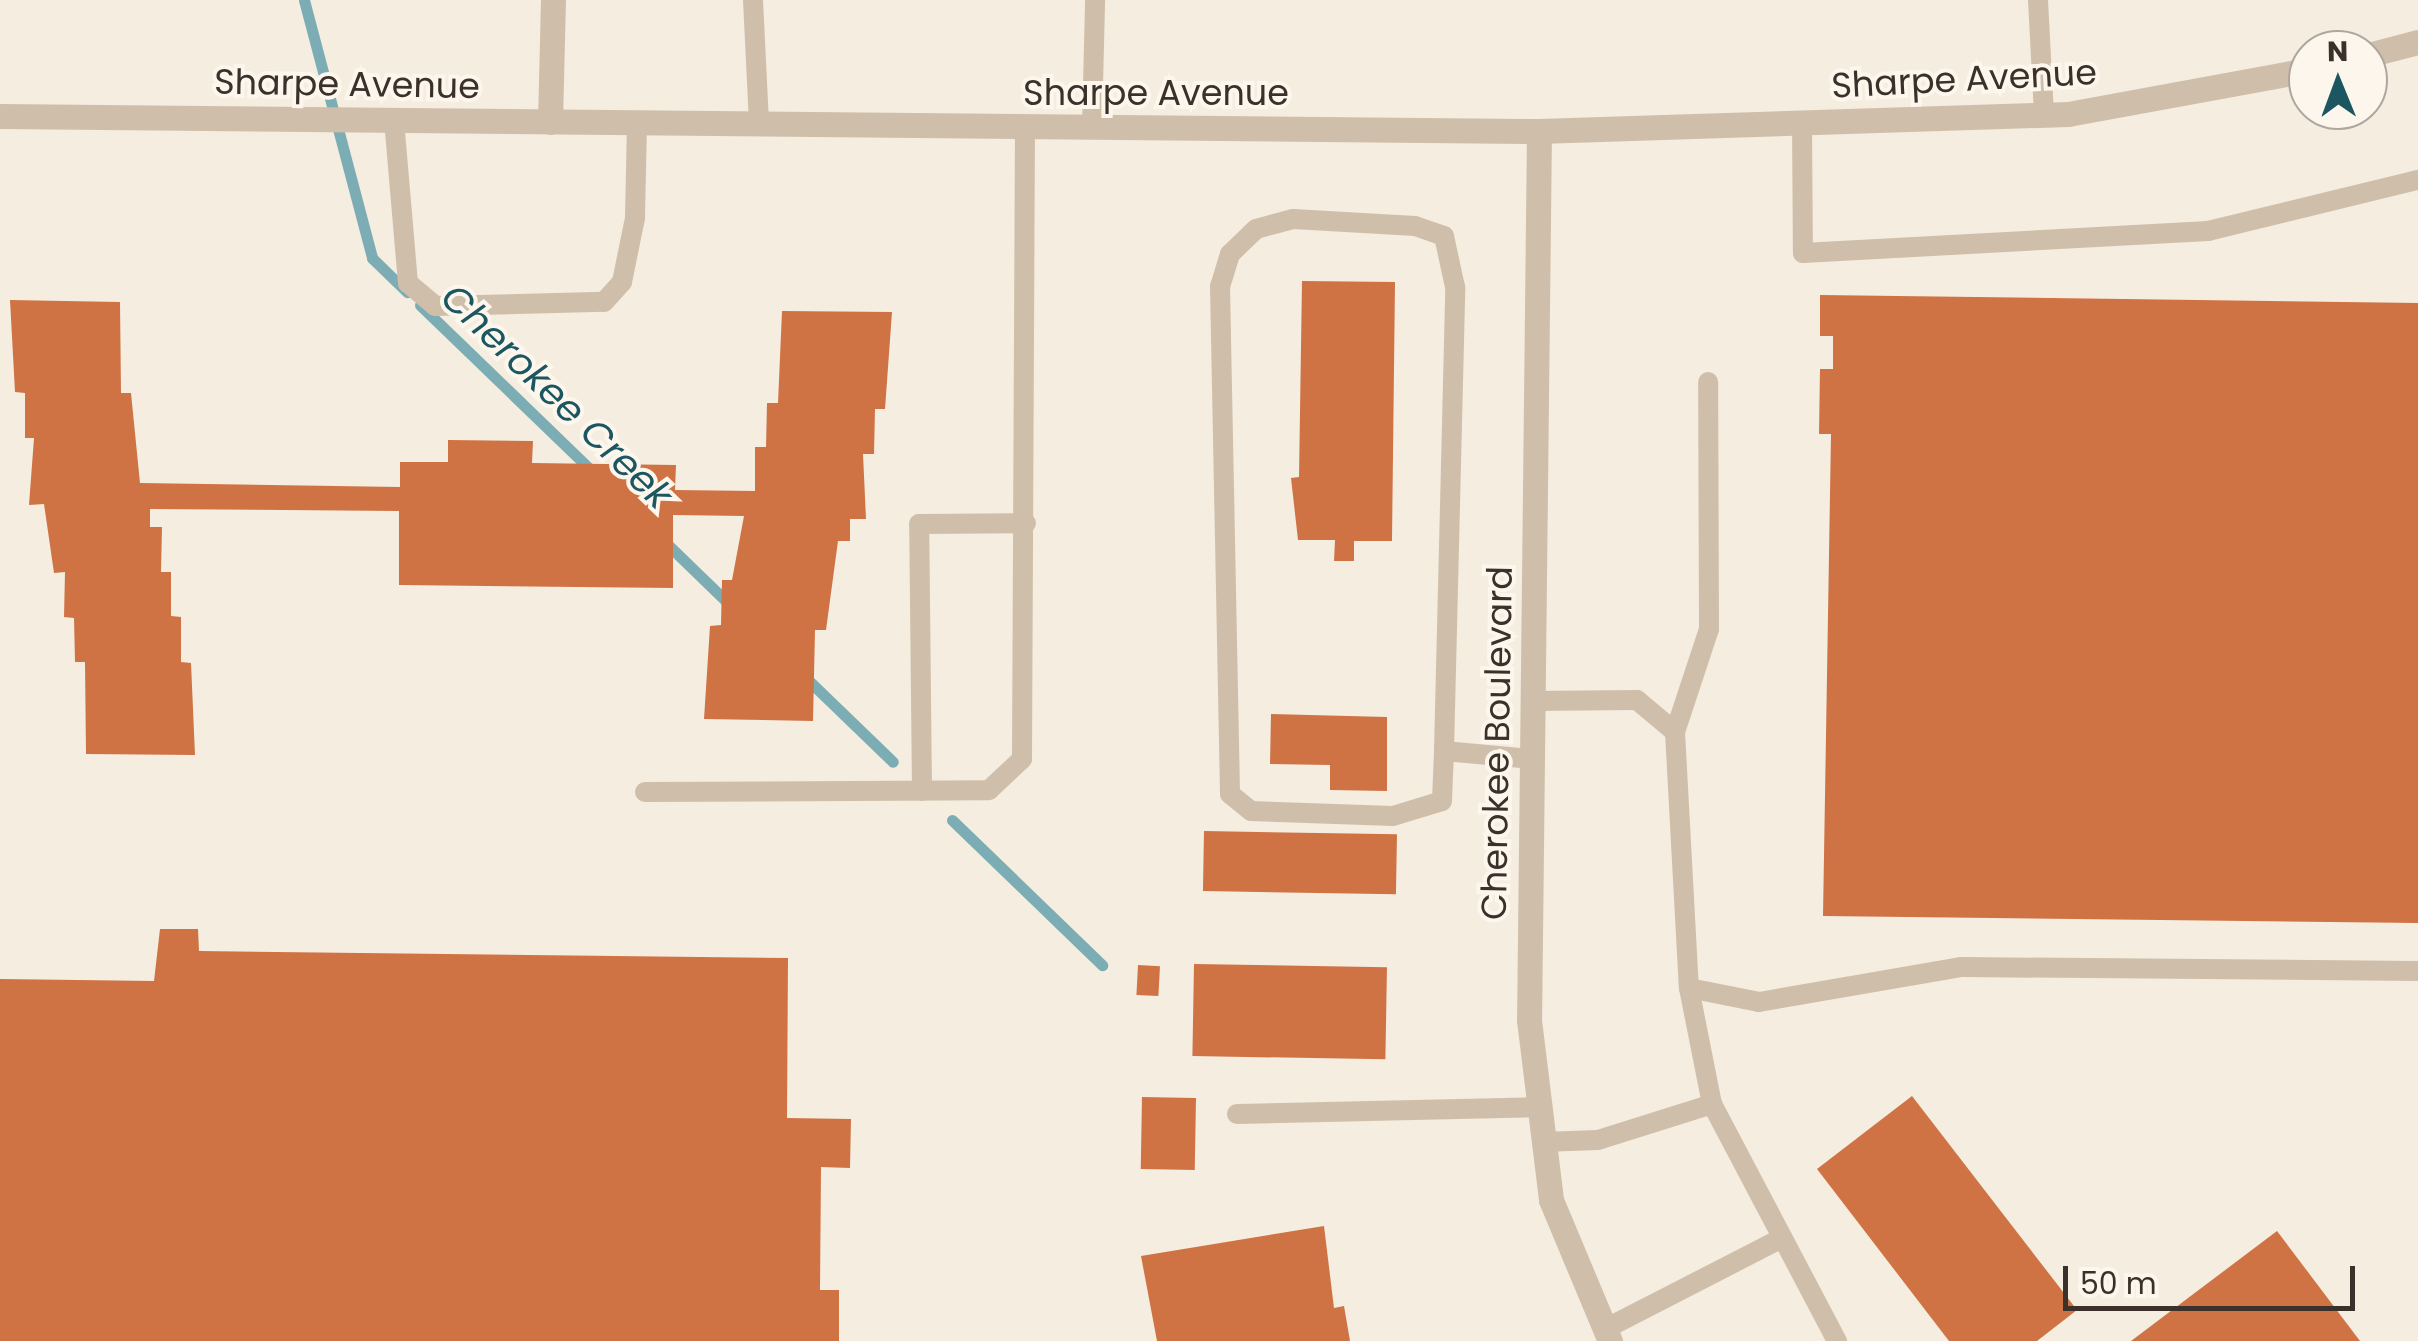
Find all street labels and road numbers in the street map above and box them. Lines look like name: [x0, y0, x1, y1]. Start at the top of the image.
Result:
street label: Sharpe Avenue: [1830, 51, 2098, 107]
street label: Sharpe Avenue: [214, 61, 480, 107]
street label: Sharpe Avenue: [1023, 72, 1289, 114]
street label: Cherokee Boulevard: [1473, 566, 1521, 920]

